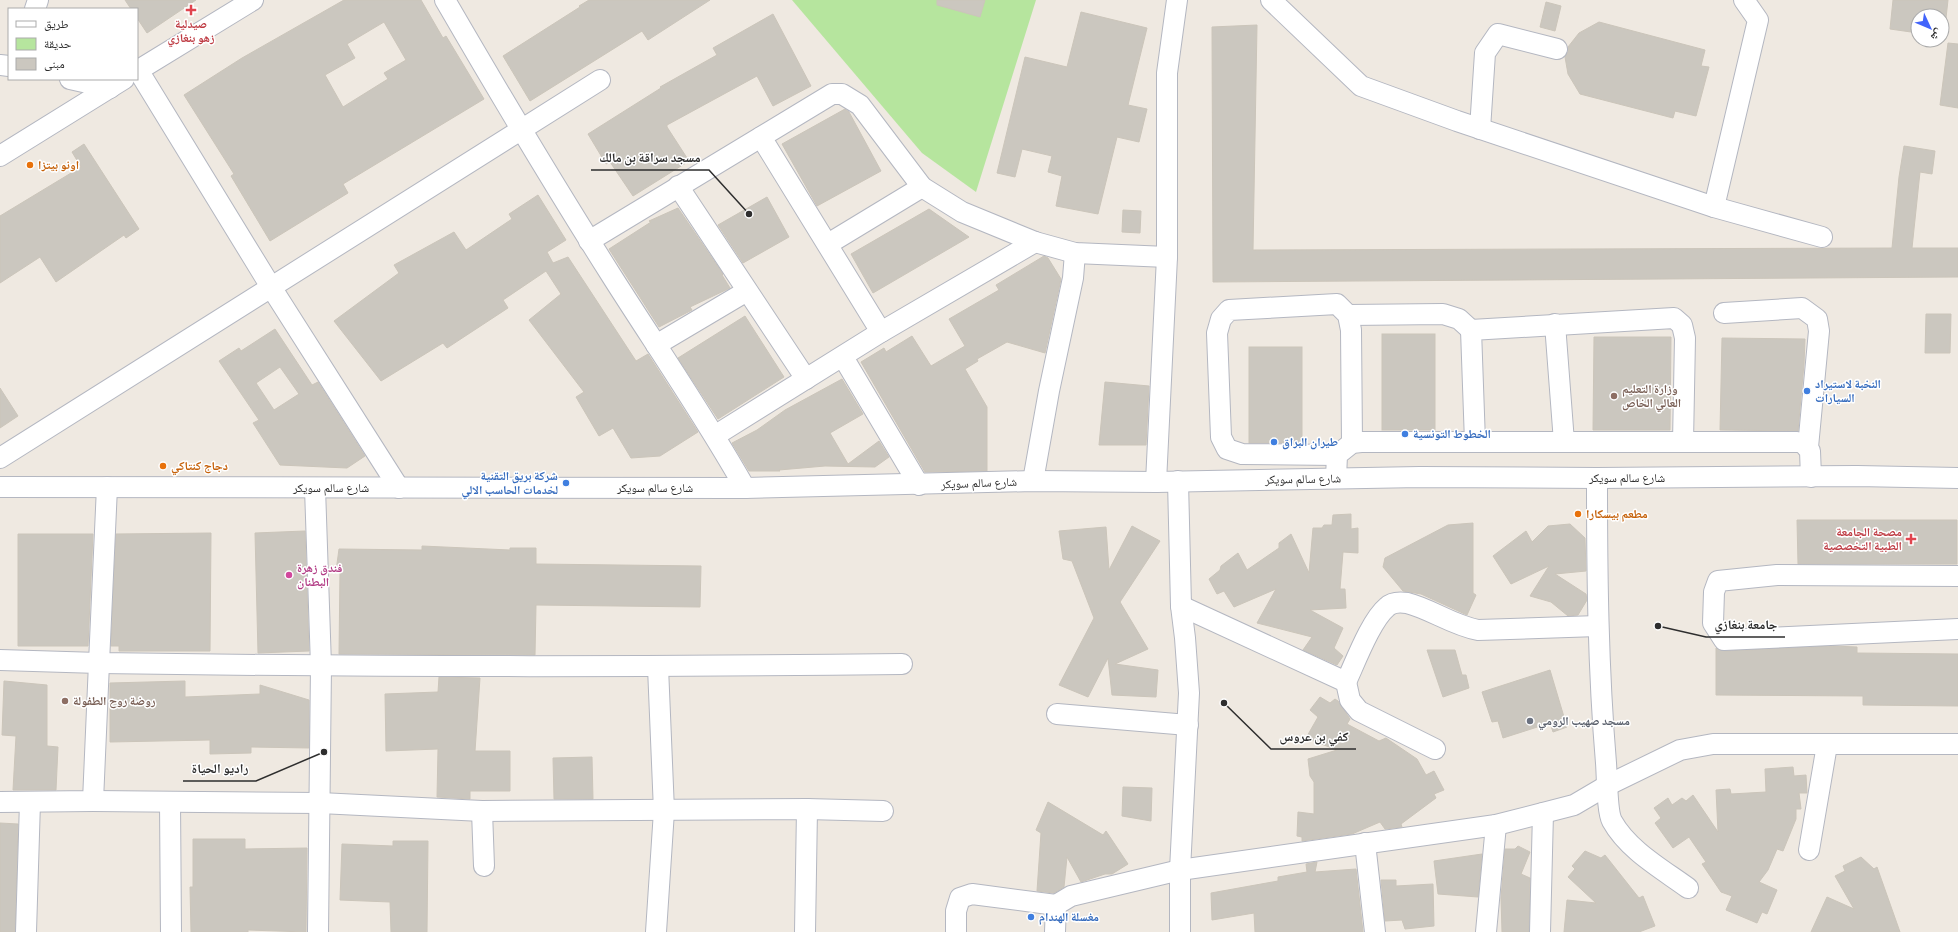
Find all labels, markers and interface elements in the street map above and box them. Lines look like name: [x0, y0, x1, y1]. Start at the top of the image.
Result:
marker: صيدلية زهو بنغازي: [186, 5, 196, 15]
legend: [8, 8, 138, 80]
north arrow: [1910, 8, 1950, 48]
text: طريق: [44, 17, 69, 31]
place label: صيدلية زهو بنغازي: [168, 17, 215, 48]
text: ش: [1927, 25, 1946, 44]
text: حديقة: [44, 37, 72, 51]
text: مبنى: [44, 57, 65, 71]
callout: مسجد سراقة بن مالك: [591, 145, 709, 170]
text: مسجد سراقة بن مالك: [599, 150, 701, 166]
place label: اونو بيتزا: [38, 158, 79, 172]
marker: اونو بيتزا: [25, 160, 35, 170]
place label: النخبة لاستيراد السيارات: [1815, 377, 1881, 405]
place label: وزارة التعليم العالي الخاص: [1622, 382, 1681, 413]
marker: النخبة لاستيراد السيارات: [1802, 386, 1812, 396]
marker: وزارة التعليم العالي الخاص: [1609, 391, 1619, 401]
place label: الخطوط التونسية: [1413, 427, 1491, 441]
marker: الخطوط التونسية: [1400, 429, 1410, 439]
place label: طيران البراق: [1282, 435, 1338, 450]
marker: طيران البراق: [1269, 437, 1279, 447]
place label: دجاج كنتاكي: [171, 459, 228, 476]
marker: دجاج كنتاكي: [158, 461, 168, 471]
place label: شركة بريق التقنية لخدمات الحاسب الالي: [461, 469, 558, 500]
street label: شارع سالم سويكر: [1264, 471, 1341, 488]
street label: شارع سالم سويكر: [1588, 471, 1665, 486]
street label: شارع سالم سويكر: [940, 475, 1017, 492]
marker: شركة بريق التقنية لخدمات الحاسب الالي: [561, 478, 571, 488]
street label: شارع سالم سويكر: [292, 481, 369, 496]
street label: شارع سالم سويكر: [616, 481, 693, 496]
place label: مطعم بيسكارا: [1586, 507, 1648, 522]
marker: مطعم بيسكارا: [1573, 509, 1583, 519]
place label: مصحة الجامعة الطبية التخصصية: [1823, 525, 1902, 553]
marker: مصحة الجامعة الطبية التخصصية: [1905, 533, 1917, 545]
place label: فندق زهرة البطنان: [297, 561, 342, 590]
marker: فندق زهرة البطنان: [284, 570, 294, 580]
callout: جامعة بنغازي: [1706, 612, 1785, 637]
text: جامعة بنغازي: [1714, 617, 1778, 635]
place label: روضة روح الطفولة: [73, 694, 156, 709]
marker: روضة روح الطفولة: [60, 696, 70, 706]
place label: مسجد صهيب الرومي: [1538, 714, 1630, 731]
marker: مسجد صهيب الرومي: [1525, 716, 1535, 726]
callout: كفي بن عروس: [1271, 724, 1356, 749]
text: كفي بن عروس: [1280, 729, 1349, 747]
callout: راديو الحياة: [183, 756, 256, 781]
text: راديو الحياة: [192, 761, 248, 776]
place label: مغسلة الهندام: [1039, 910, 1099, 925]
marker: مغسلة الهندام: [1026, 912, 1036, 922]

